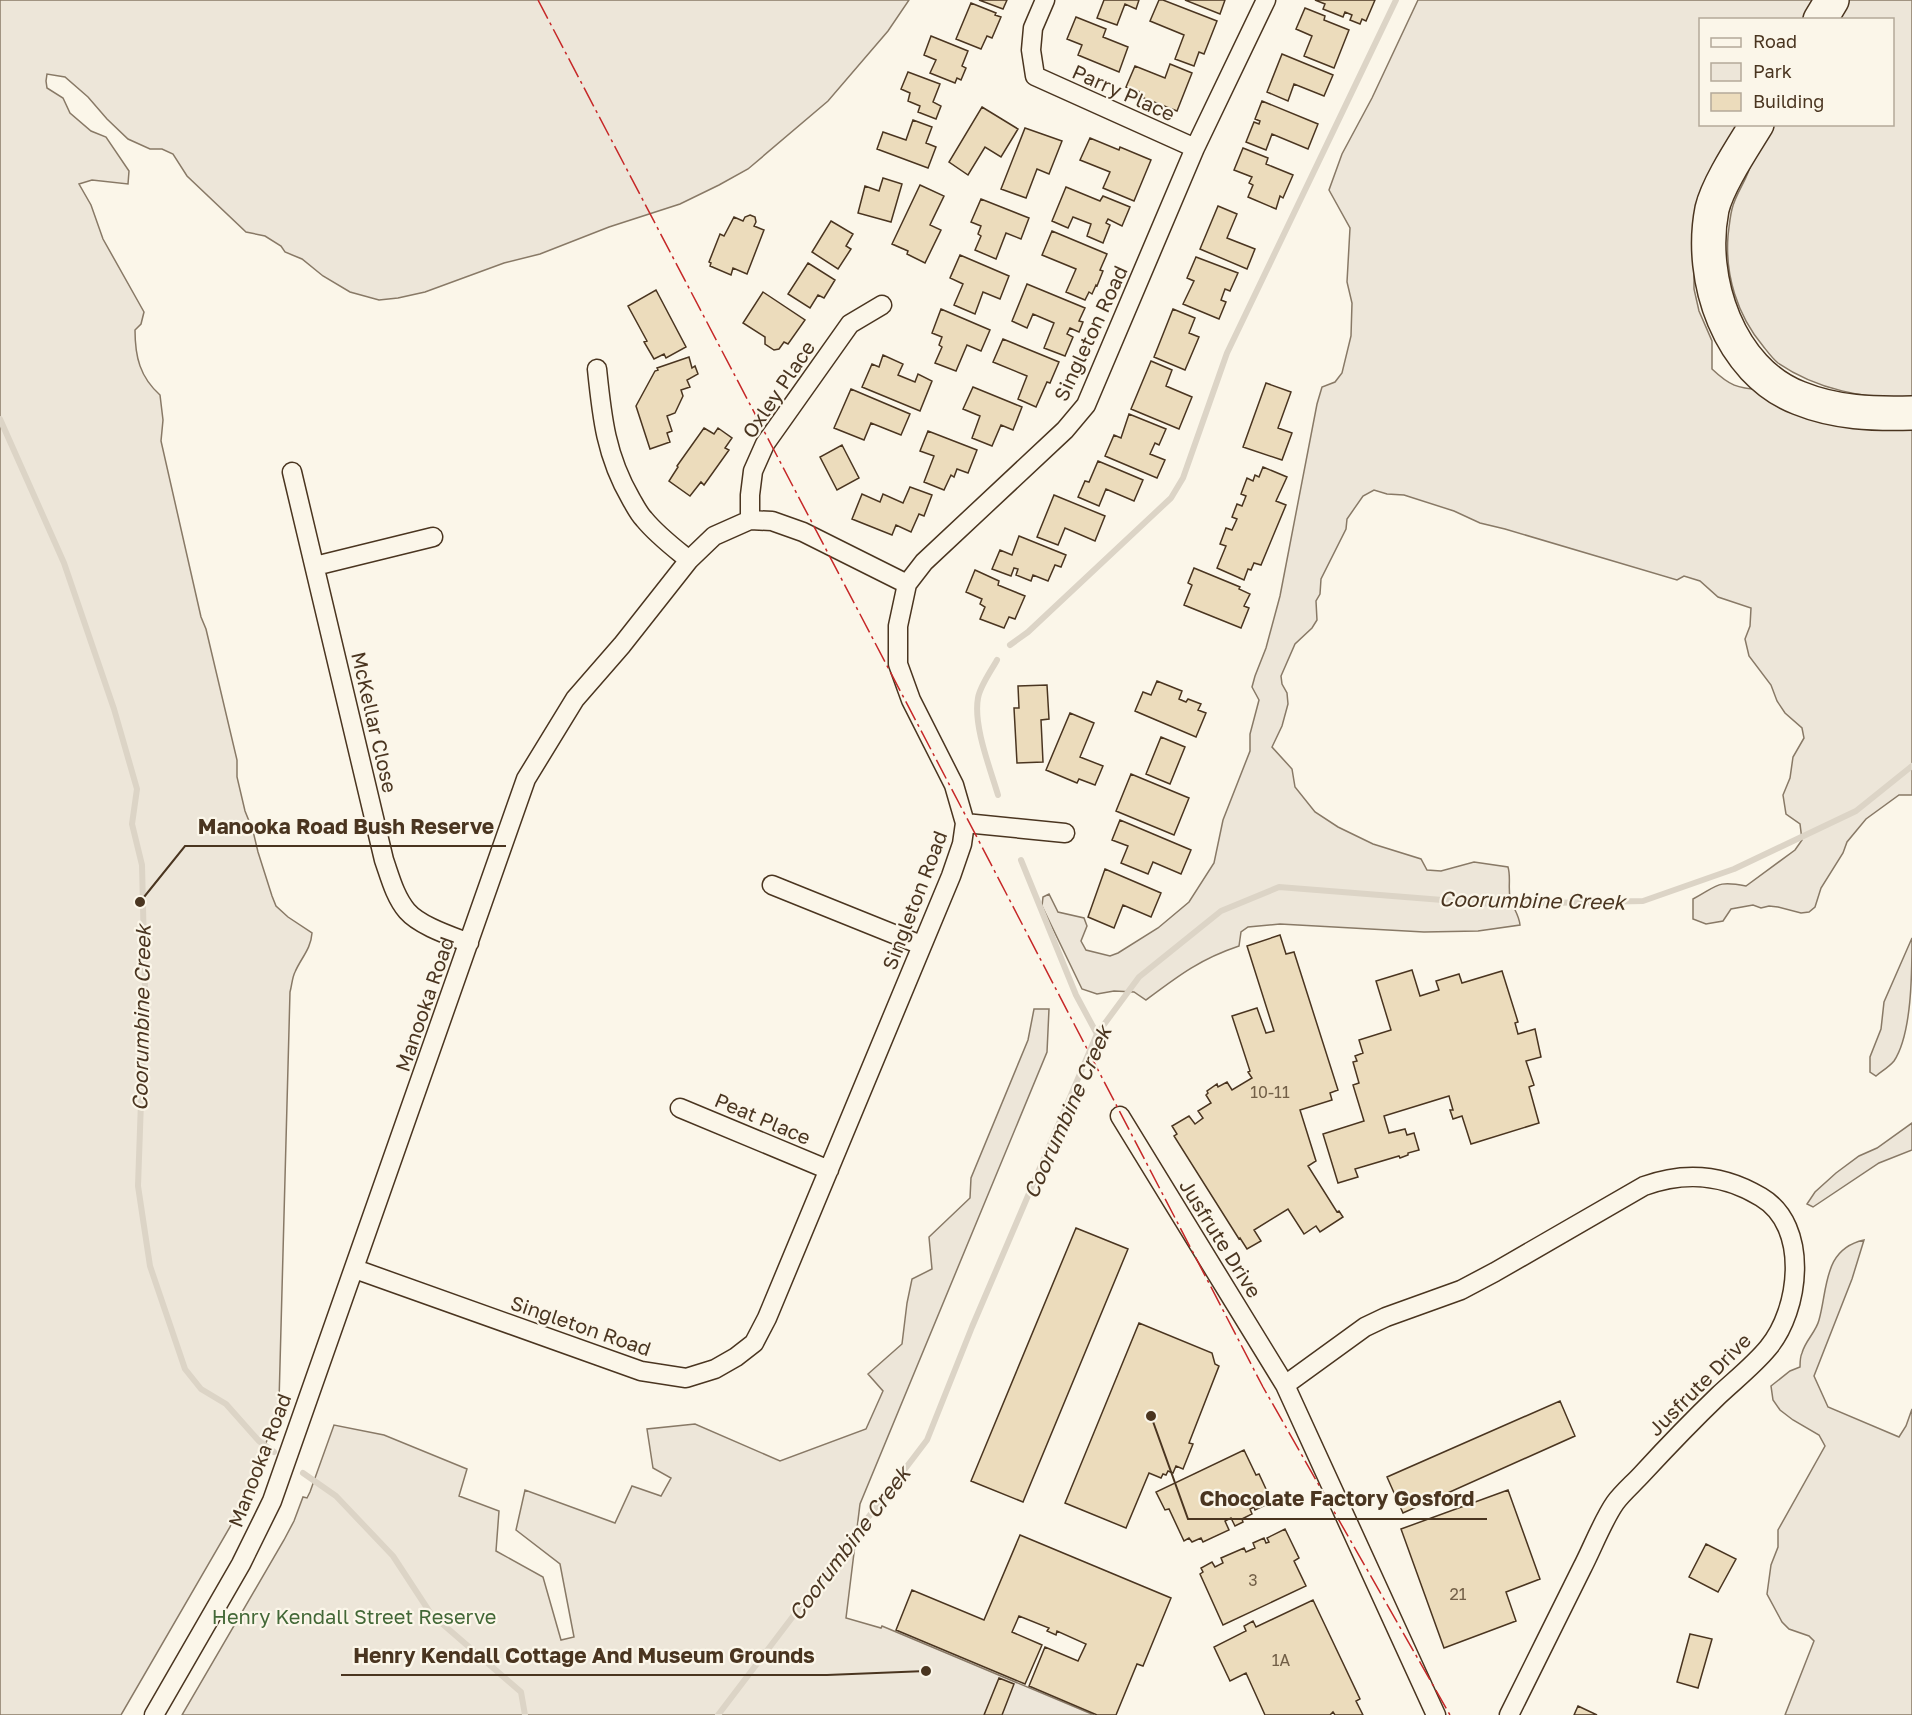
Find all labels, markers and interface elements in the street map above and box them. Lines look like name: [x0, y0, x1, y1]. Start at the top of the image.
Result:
legend: [1699, 18, 1894, 126]
text: Road: [1753, 30, 1797, 52]
street label: Parry Place: [1069, 59, 1179, 125]
text: Park: [1753, 60, 1792, 82]
text: Building: [1753, 90, 1824, 112]
street label: Singleton Road: [1048, 261, 1132, 405]
street label: Oxley Place: [737, 336, 819, 442]
street label: McKellar Close: [347, 649, 403, 795]
callout: Manooka Road Bush Reserve: [185, 807, 506, 846]
text: Manooka Road Bush Reserve: [198, 813, 494, 839]
street label: Singleton Road: [876, 827, 952, 973]
water label: Coorumbine Creek: [1439, 885, 1628, 915]
water label: Coorumbine Creek: [126, 922, 156, 1111]
street label: Manooka Road: [390, 933, 458, 1075]
water label: Coorumbine Creek: [1017, 1020, 1118, 1202]
house number: 10-11: [1250, 1082, 1290, 1102]
street label: Peat Place: [711, 1087, 815, 1149]
street label: Jusfrute Drive: [1175, 1174, 1267, 1302]
street label: Singleton Road: [508, 1290, 654, 1360]
street label: Jusfrute Drive: [1643, 1328, 1755, 1440]
street label: Manooka Road: [222, 1390, 296, 1530]
water label: Coorumbine Creek: [783, 1459, 917, 1625]
callout: Chocolate Factory Gosford: [1188, 1480, 1487, 1519]
text: Chocolate Factory Gosford: [1200, 1485, 1474, 1511]
house number: 3: [1248, 1570, 1258, 1590]
house number: 21: [1449, 1584, 1467, 1604]
park label: Henry Kendall Street Reserve: [212, 1604, 496, 1628]
callout: Henry Kendall Cottage And Museum Grounds: [341, 1636, 827, 1675]
text: Henry Kendall Cottage And Museum Grounds: [353, 1642, 815, 1668]
house number: 1A: [1272, 1650, 1291, 1670]

